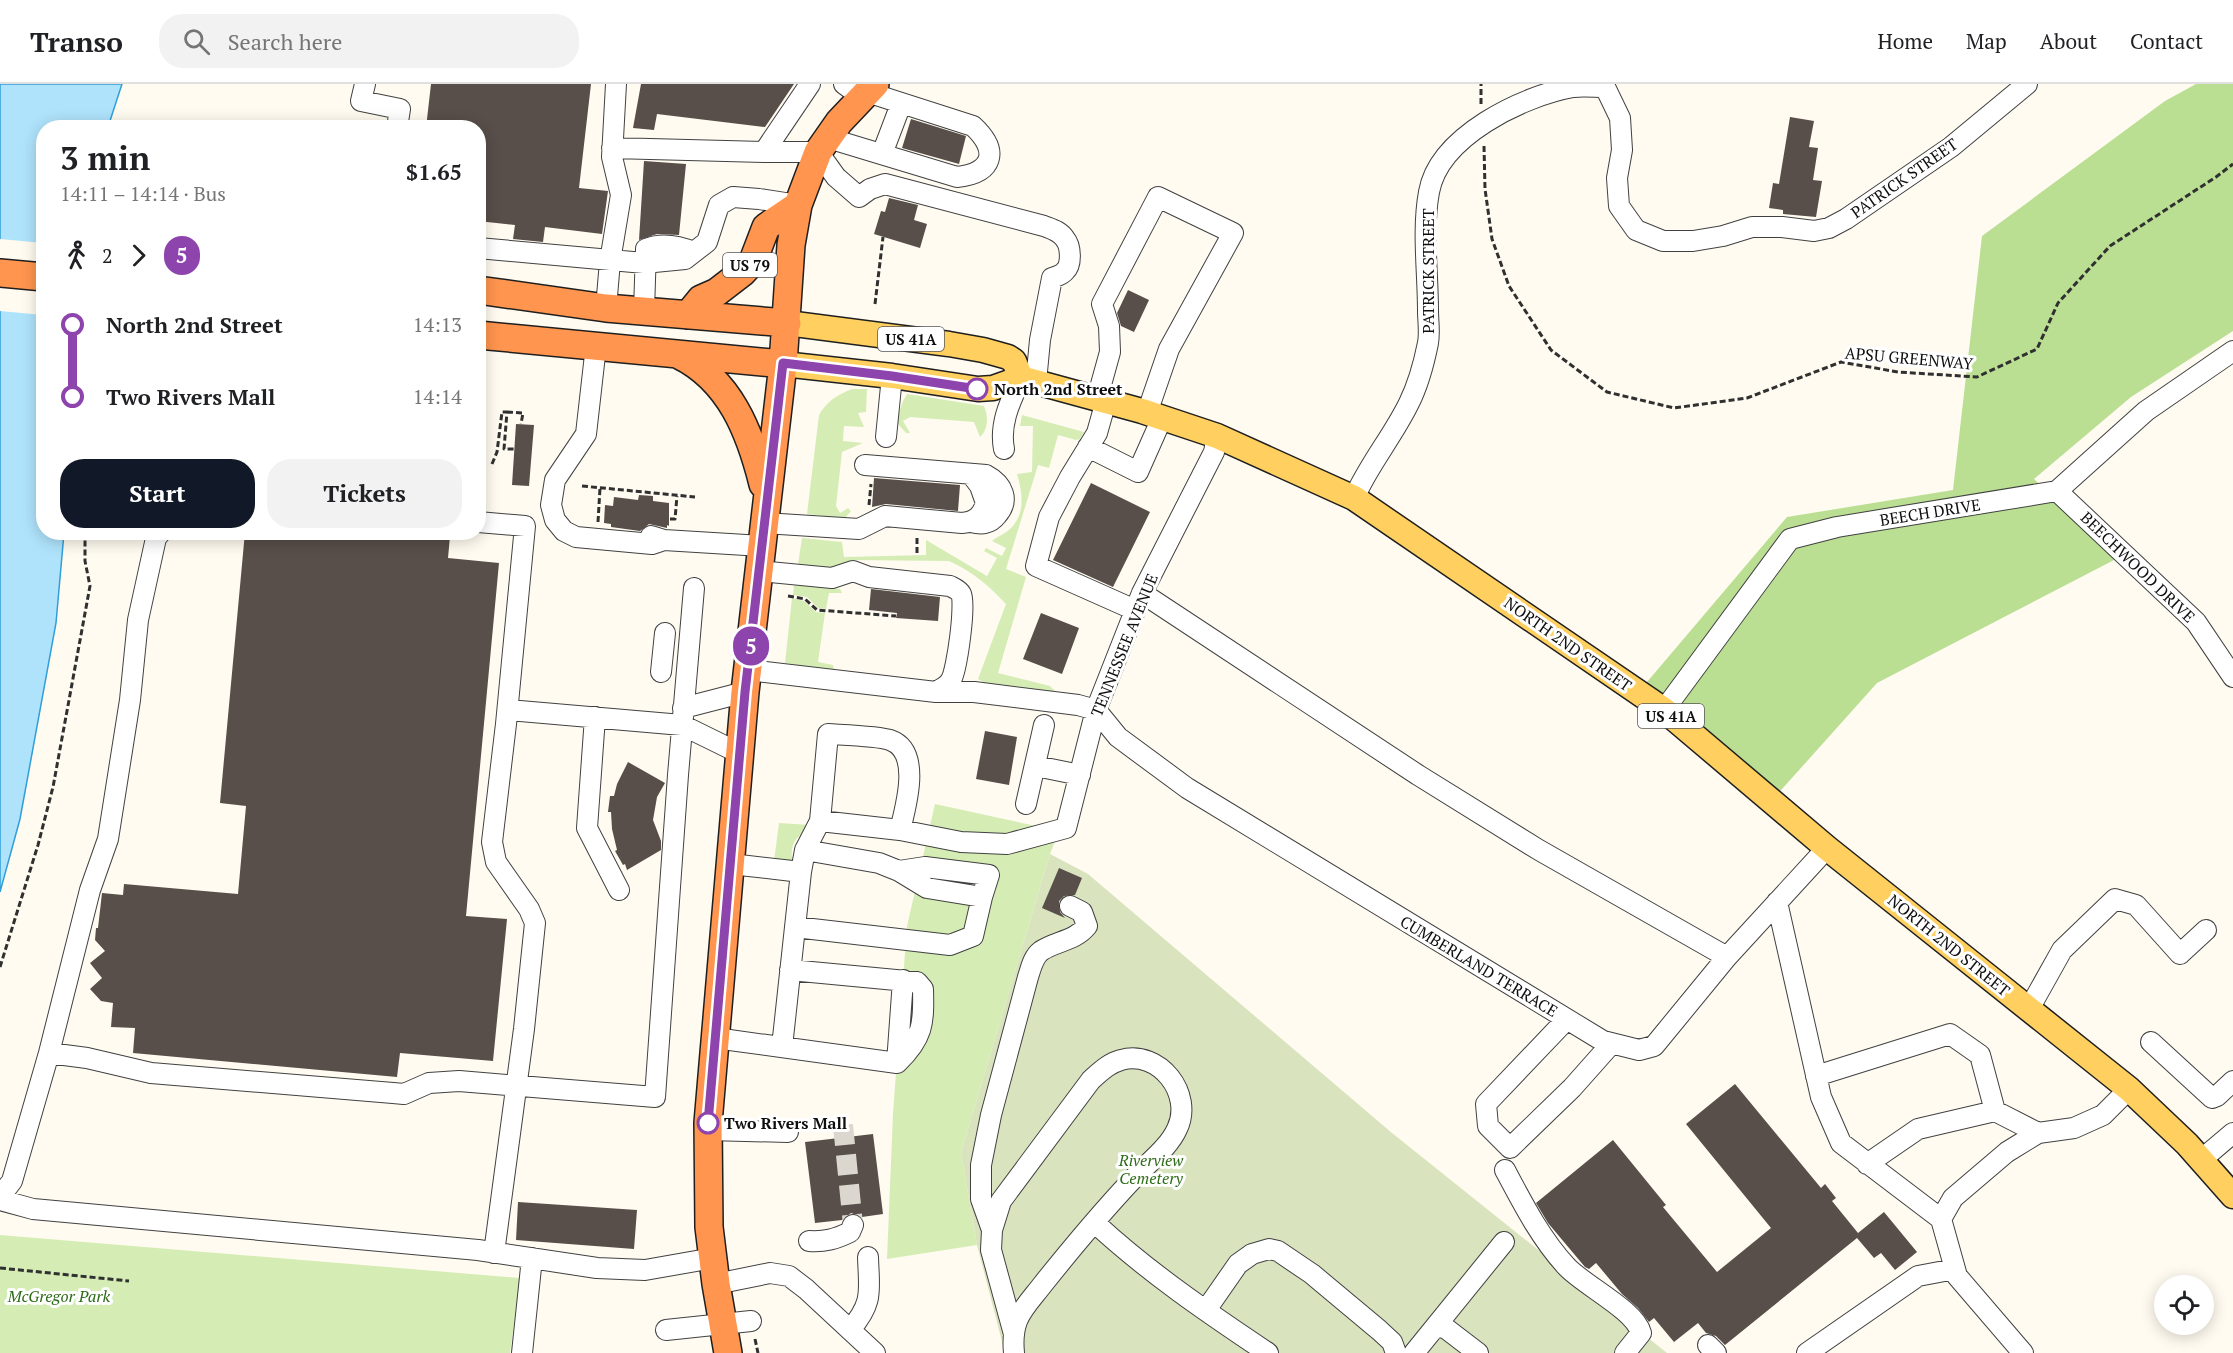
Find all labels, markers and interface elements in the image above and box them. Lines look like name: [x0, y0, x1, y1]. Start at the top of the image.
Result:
search box: [159, 14, 579, 68]
text: Transo: [30, 23, 123, 60]
icon: search: [180, 25, 213, 58]
text: Search here: [228, 27, 342, 56]
text: Home: [1877, 27, 1933, 55]
text: Map: [1966, 27, 2007, 55]
text: About: [2040, 27, 2097, 55]
text: Contact: [2130, 27, 2203, 55]
street label: PATRICK STREET: [1846, 133, 1962, 223]
text: 3 min: [60, 136, 150, 179]
text: $1.65: [406, 157, 462, 186]
text: 14:11 – 14:14 · Bus: [60, 180, 226, 207]
street label: PATRICK STREET: [1417, 208, 1439, 334]
icon: walk: [60, 239, 93, 272]
icon: forward: [122, 239, 155, 272]
text: 5: [176, 241, 188, 269]
text: 2: [102, 242, 113, 269]
road number: US 79: [723, 253, 777, 277]
text: North 2nd Street: [106, 310, 283, 339]
text: 14:13: [413, 311, 462, 338]
road number: US 41A: [878, 327, 944, 351]
street label: APSU GREENWAY: [1844, 341, 1975, 375]
marker: North 2nd Street: [966, 378, 988, 400]
place label: North 2nd Street: [994, 378, 1123, 400]
text: Two Rivers Mall: [106, 382, 275, 411]
text: 14:14: [413, 383, 462, 410]
button: Start: [60, 459, 255, 528]
button: Tickets: [267, 459, 462, 528]
street label: BEECH DRIVE: [1878, 493, 1982, 531]
street label: BEECHWOOD DRIVE: [2076, 507, 2200, 627]
street label: TENNESSEE AVENUE: [1085, 570, 1163, 720]
street label: NORTH 2ND STREET: [1500, 592, 1636, 696]
line badge: 5: [732, 626, 771, 666]
text: 5: [745, 632, 757, 660]
road number: US 41A: [1638, 704, 1704, 728]
street label: NORTH 2ND STREET: [1883, 889, 2015, 1001]
street label: CUMBERLAND TERRACE: [1396, 910, 1562, 1022]
marker: Two Rivers Mall: [697, 1112, 719, 1134]
place label: Two Rivers Mall: [724, 1112, 847, 1134]
park label: Riverview Cemetery: [1118, 1149, 1184, 1189]
map controls: [2154, 1275, 2214, 1335]
button: locate: [2154, 1275, 2214, 1335]
park label: McGregor Park: [7, 1285, 111, 1307]

